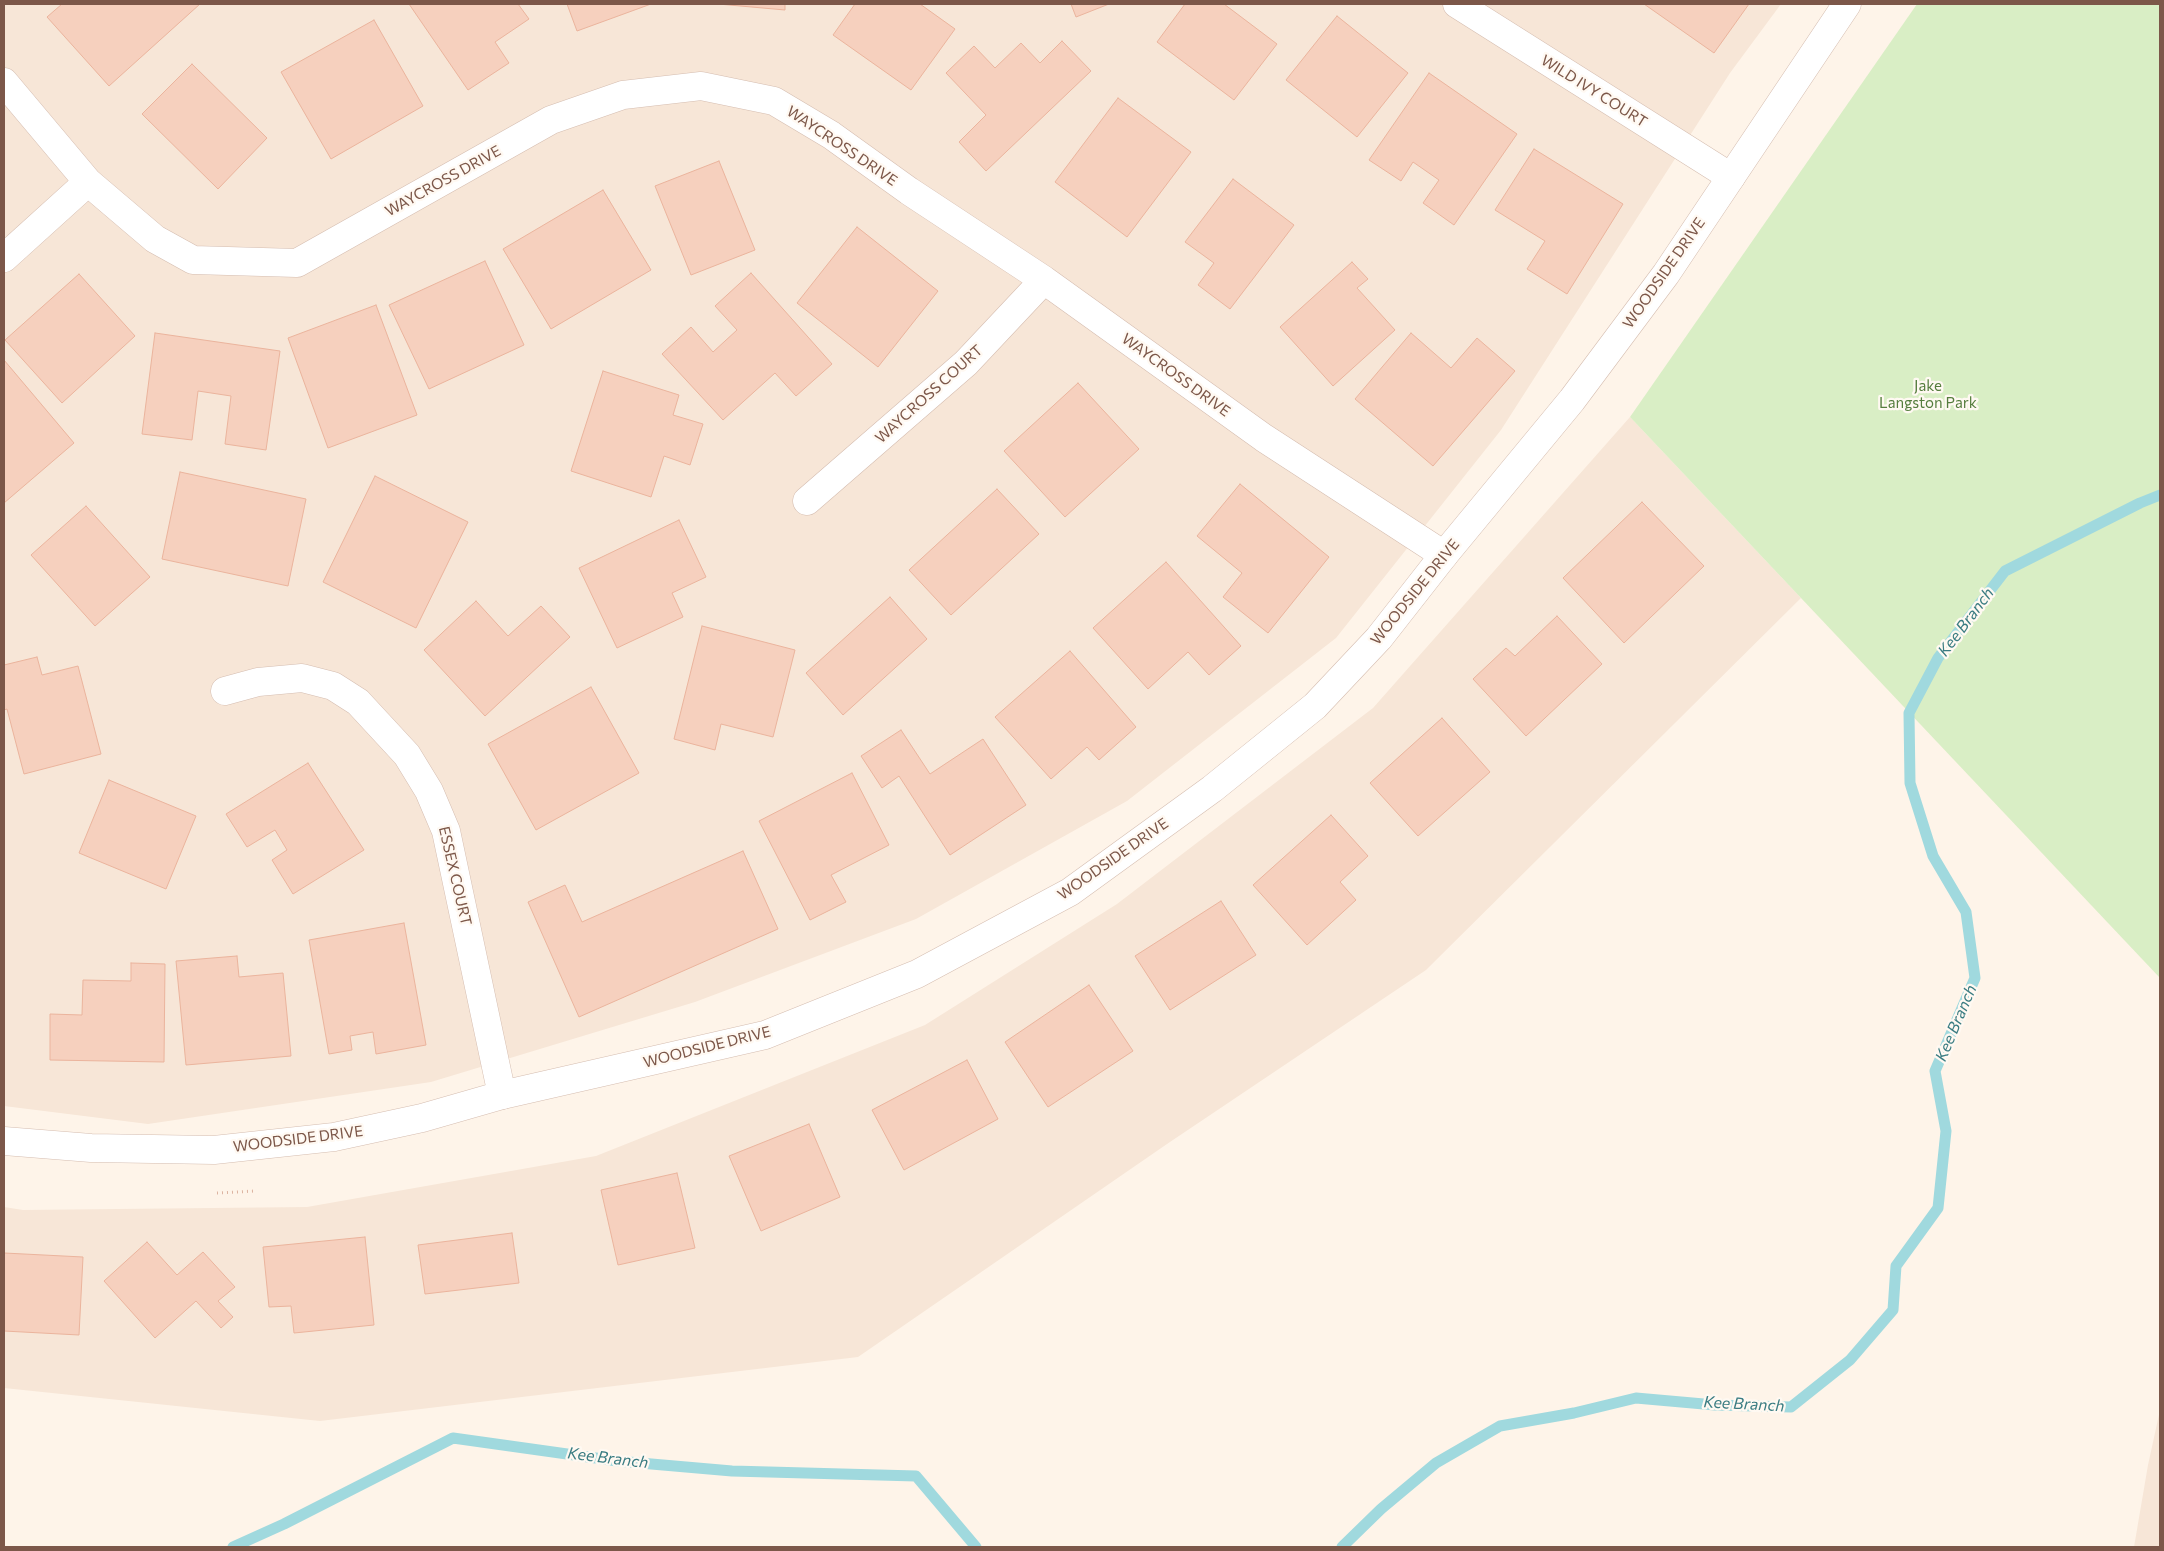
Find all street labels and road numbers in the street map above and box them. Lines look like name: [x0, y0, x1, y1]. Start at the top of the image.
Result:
street label: WILD IVY COURT: [1538, 51, 1650, 131]
street label: WAYCROSS DRIVE: [783, 102, 901, 190]
street label: WAYCROSS DRIVE: [382, 142, 504, 220]
street label: WOODSIDE DRIVE: [1619, 214, 1709, 332]
street label: WAYCROSS DRIVE: [1118, 330, 1234, 420]
street label: WAYCROSS COURT: [872, 341, 986, 447]
street label: WOODSIDE DRIVE: [1367, 535, 1463, 649]
street label: WOODSIDE DRIVE: [1054, 814, 1172, 904]
street label: ESSEX COURT: [435, 825, 475, 927]
street label: WOODSIDE DRIVE: [641, 1022, 773, 1072]
street label: WOODSIDE DRIVE: [232, 1122, 364, 1156]

